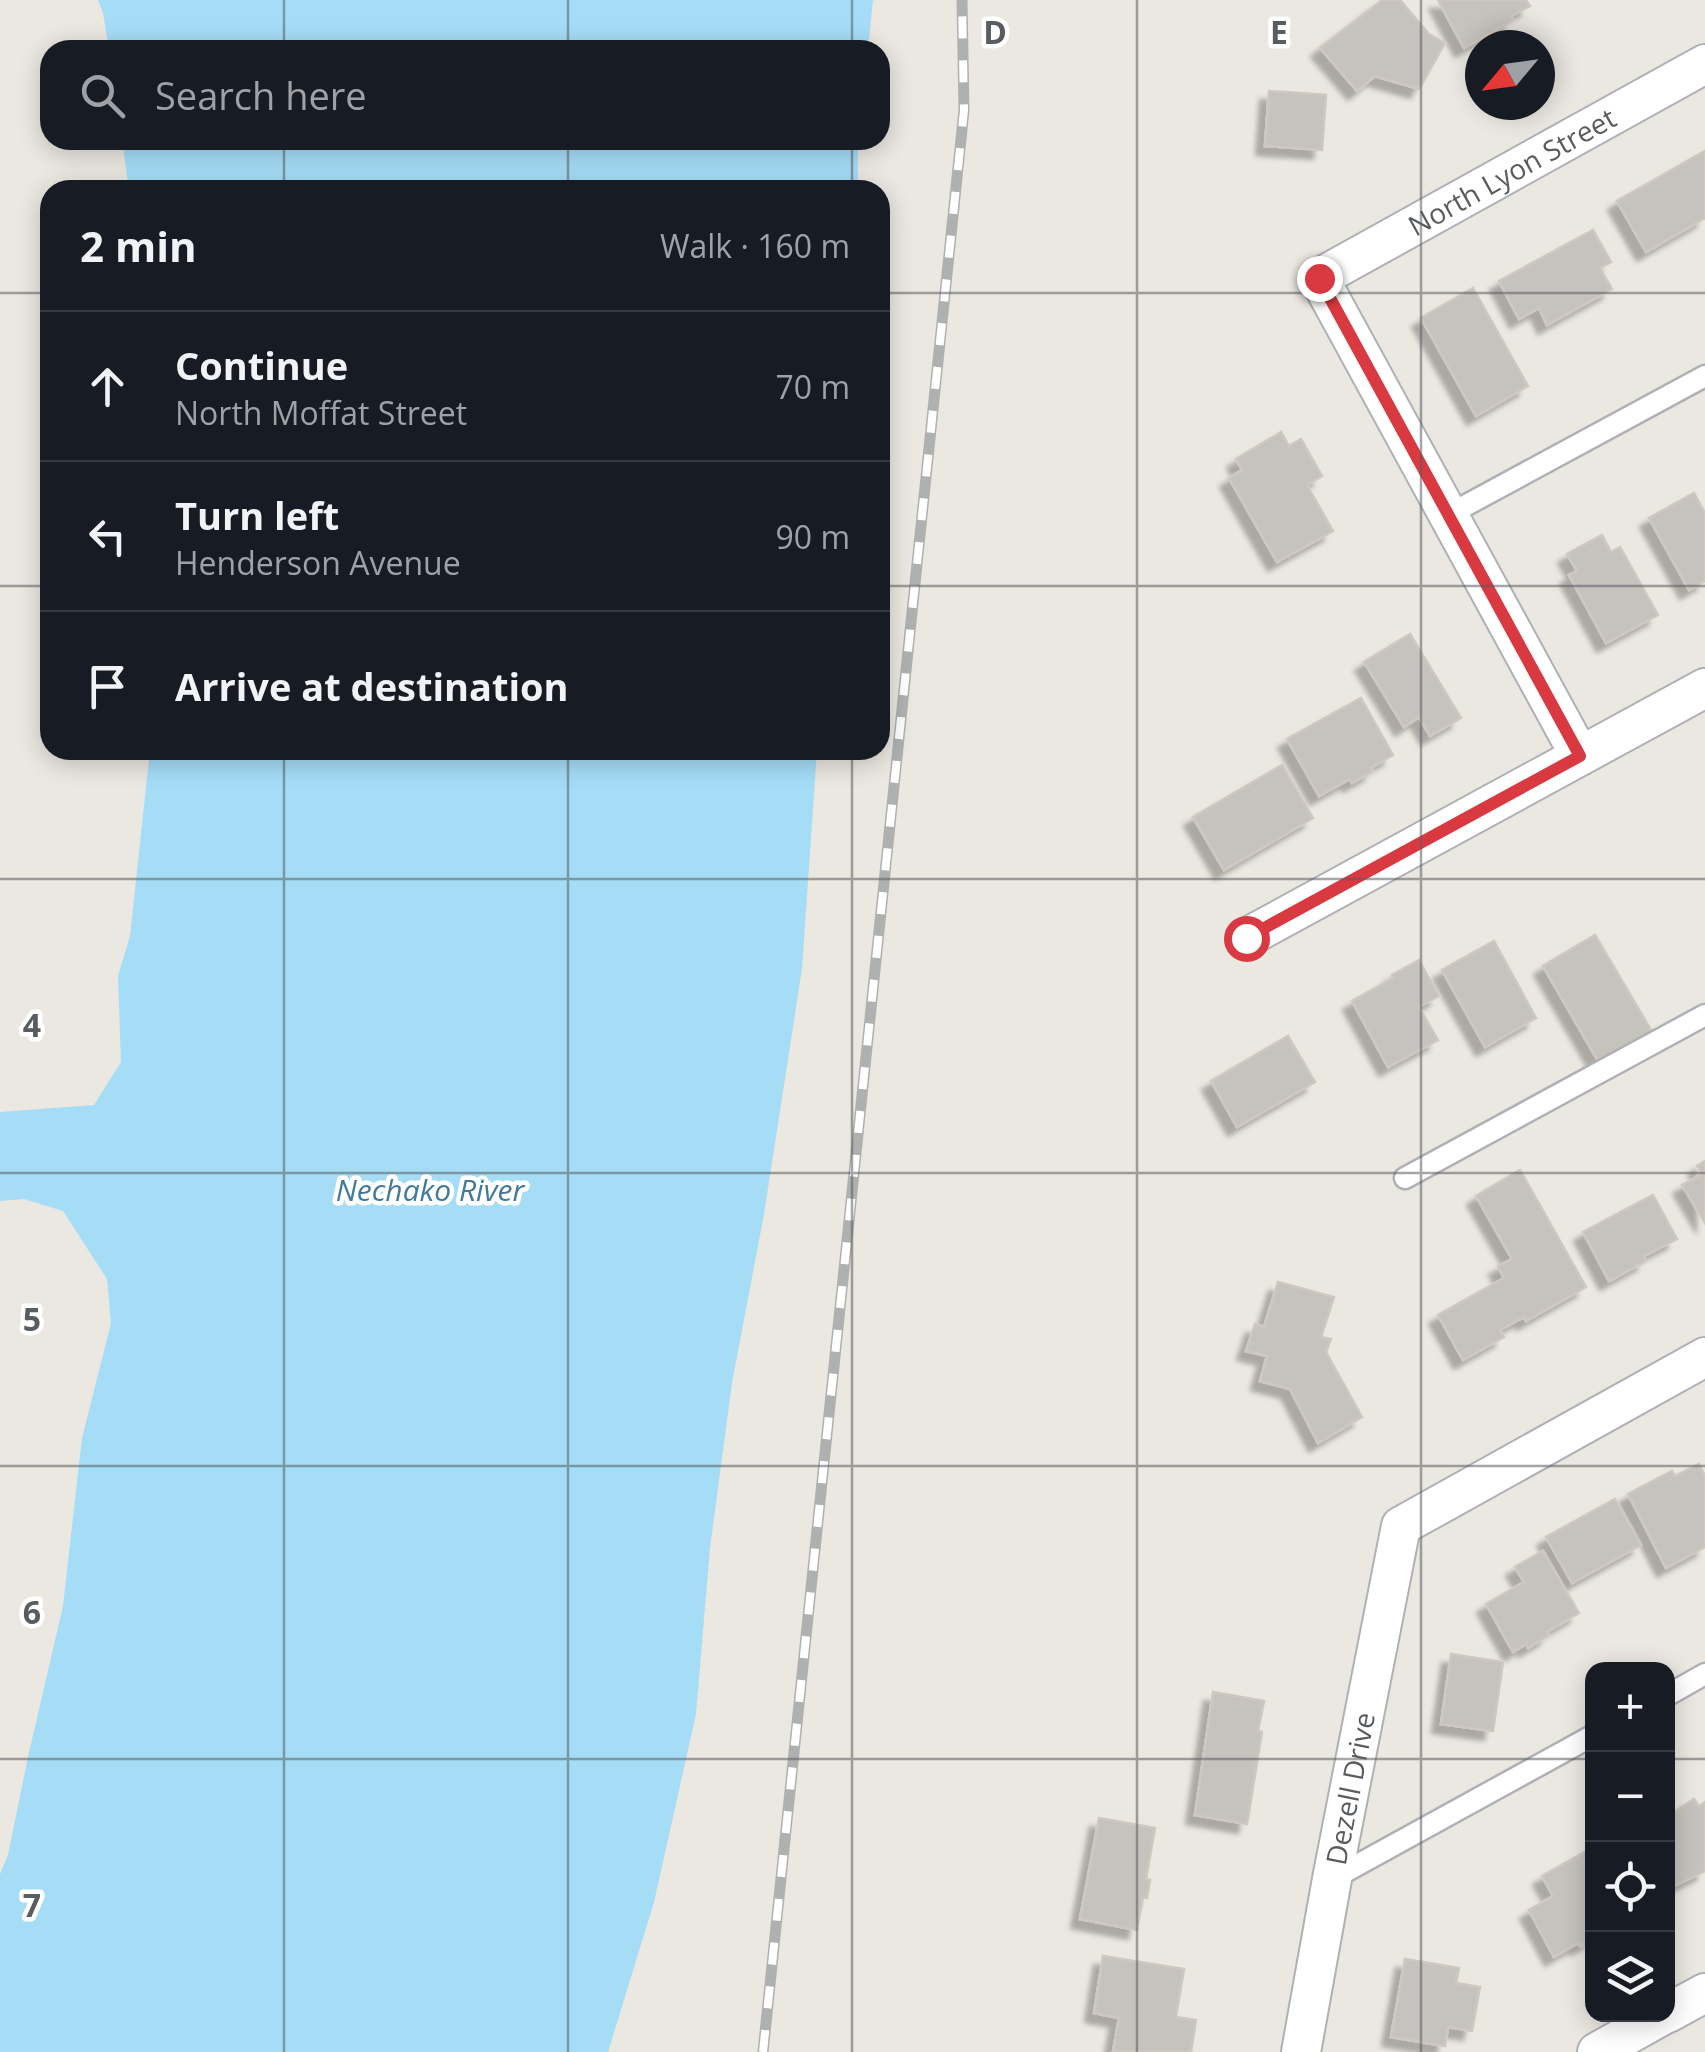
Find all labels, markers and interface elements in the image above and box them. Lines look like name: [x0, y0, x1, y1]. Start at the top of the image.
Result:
text: D: [983, 10, 1007, 53]
text: E: [1270, 10, 1288, 53]
north arrow: [1465, 30, 1555, 120]
search box: [40, 40, 890, 150]
icon: search: [75, 68, 130, 123]
text: Search here: [155, 69, 367, 121]
street label: North Lyon Street: [1401, 98, 1622, 244]
text: 2 min: [80, 217, 197, 274]
text: Walk · 160 m: [660, 224, 850, 267]
route end: [1297, 256, 1343, 302]
text: Continue: [175, 339, 348, 391]
icon: ahead: [80, 359, 135, 414]
text: 70 m: [775, 365, 850, 408]
text: North Moffat Street: [175, 391, 467, 434]
text: Turn left: [175, 489, 339, 541]
icon: left: [80, 509, 135, 564]
text: 90 m: [775, 515, 850, 558]
text: Henderson Avenue: [175, 541, 461, 584]
icon: arrive: [80, 659, 135, 714]
text: Arrive at destination: [175, 660, 569, 712]
route start: [1224, 916, 1270, 962]
text: 4: [23, 1003, 41, 1046]
water label: Nechako River: [336, 1169, 525, 1210]
text: 5: [23, 1297, 41, 1340]
text: 6: [23, 1590, 41, 1633]
map controls: [1585, 1662, 1675, 2022]
button: +: [1585, 1662, 1675, 1752]
street label: Dezell Drive: [1316, 1709, 1383, 1868]
button: −: [1585, 1752, 1675, 1842]
button: locate: [1585, 1842, 1675, 1932]
text: 7: [23, 1883, 41, 1926]
button: layers: [1585, 1932, 1675, 2022]

